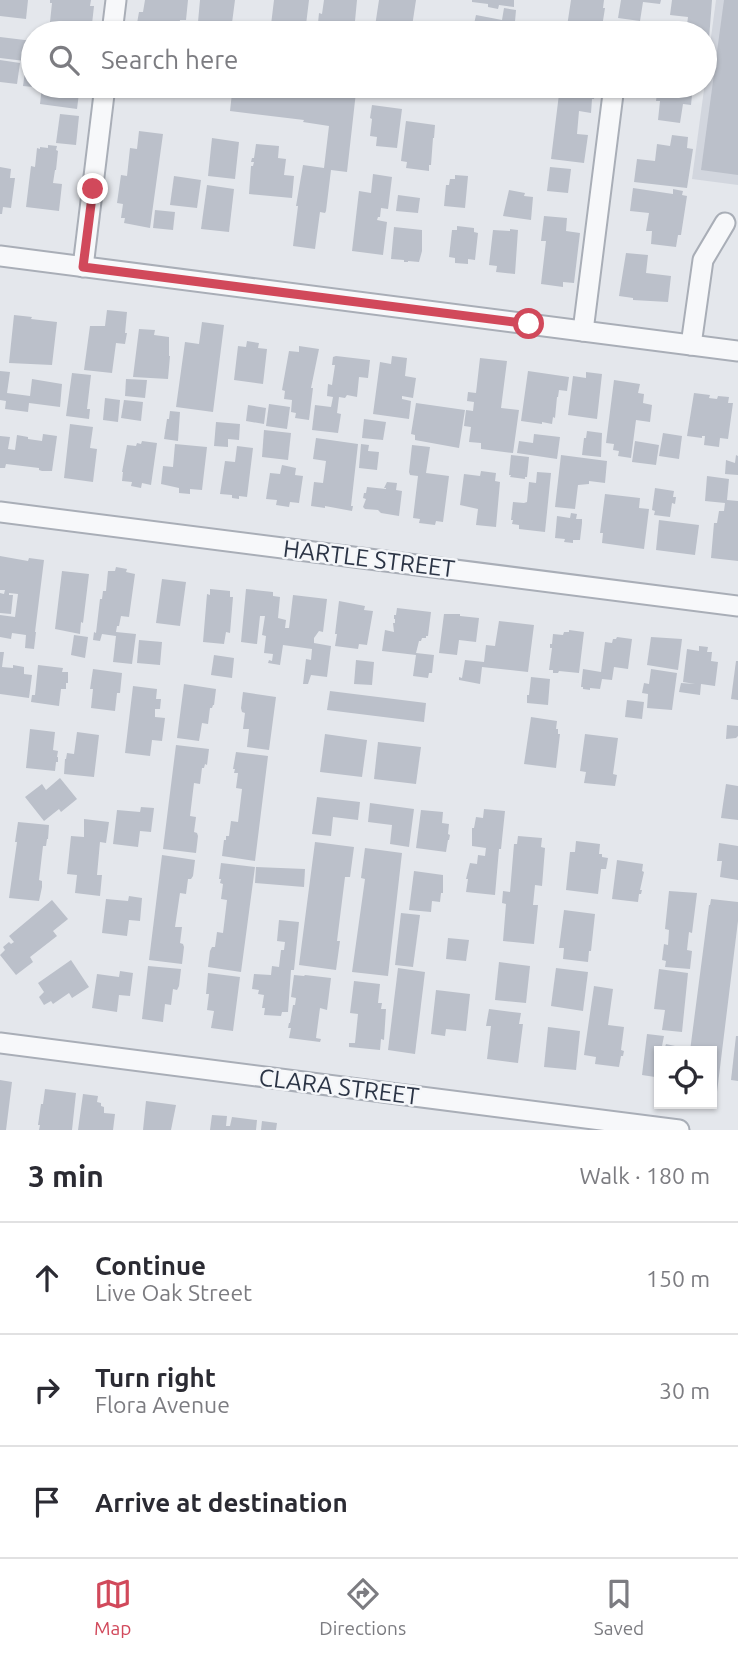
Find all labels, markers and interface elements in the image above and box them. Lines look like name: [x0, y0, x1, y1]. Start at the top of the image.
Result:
search box: [21, 21, 717, 98]
icon: search: [45, 41, 83, 79]
text: Search here: [101, 45, 238, 74]
route end: [77, 173, 108, 204]
route start: [513, 308, 544, 339]
street label: HARTLE STREET: [282, 535, 457, 582]
map controls: [654, 1046, 717, 1109]
button: locate: [654, 1046, 717, 1109]
street label: CLARA STREET: [257, 1063, 421, 1110]
text: 3 min: [28, 1159, 104, 1193]
text: Walk · 180 m: [579, 1163, 710, 1188]
text: Continue: [95, 1251, 206, 1280]
icon: ahead: [28, 1259, 66, 1297]
text: 150 m: [646, 1266, 710, 1291]
text: Live Oak Street: [95, 1280, 252, 1305]
text: Turn right: [95, 1363, 216, 1392]
icon: right: [28, 1371, 66, 1409]
text: 30 m: [659, 1378, 710, 1403]
text: Flora Avenue: [95, 1392, 230, 1417]
icon: arrive: [28, 1483, 66, 1521]
text: Arrive at destination: [95, 1488, 348, 1517]
tab: Map: [94, 1575, 132, 1639]
tab: Directions: [319, 1575, 406, 1639]
tab: Saved: [594, 1575, 644, 1639]

